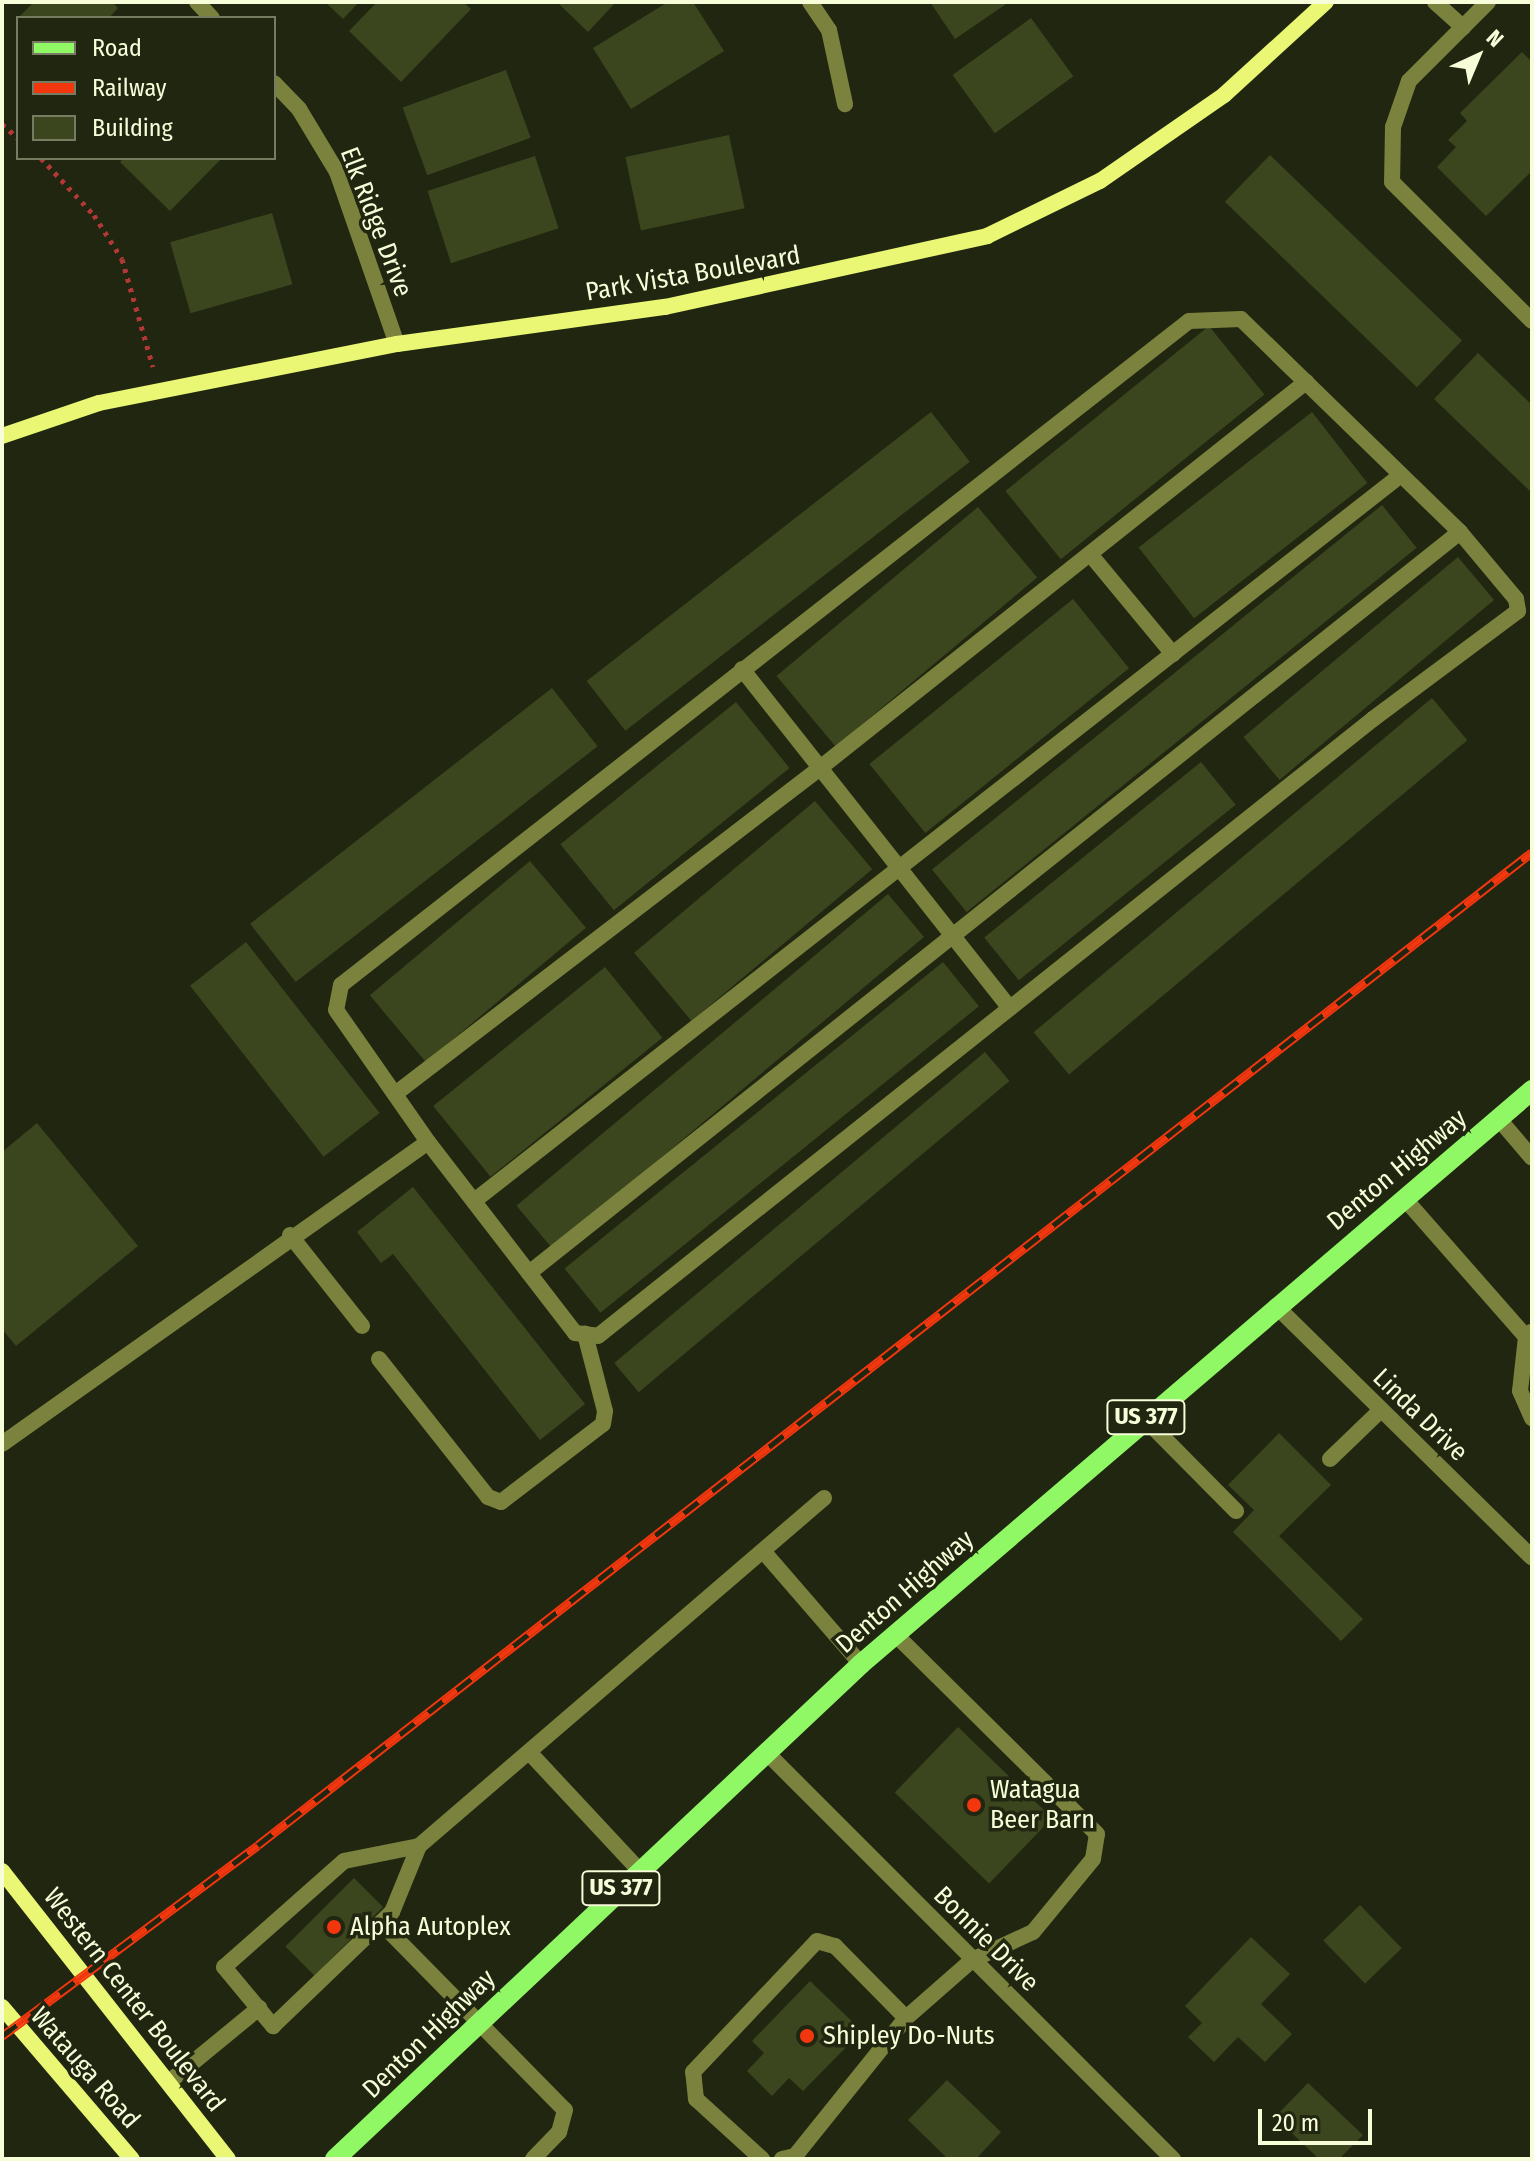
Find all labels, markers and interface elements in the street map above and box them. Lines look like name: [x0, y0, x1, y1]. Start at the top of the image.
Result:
legend: [16, 16, 276, 160]
north arrow: [1438, 16, 1518, 96]
text: N: [1481, 24, 1509, 53]
text: Road: [92, 34, 142, 62]
text: Railway: [92, 74, 167, 102]
text: Building: [92, 114, 173, 142]
street label: Elk Ridge Drive: [333, 143, 419, 301]
street label: Park Vista Boulevard: [583, 240, 803, 308]
street label: Denton Highway: [1321, 1103, 1473, 1237]
street label: Linda Drive: [1366, 1362, 1474, 1468]
road number: US 377: [1106, 1397, 1186, 1437]
street label: Denton Highway: [830, 1524, 980, 1660]
place label: Watagua Beer Barn: [990, 1774, 1095, 1836]
marker: Watagua Beer Barn: [965, 1796, 983, 1814]
road number: US 377: [581, 1868, 661, 1908]
street label: Bonnie Drive: [927, 1880, 1045, 1998]
street label: Western Center Boulevard: [37, 1882, 231, 2118]
place label: Alpha Autoplex: [350, 1911, 511, 1943]
marker: Alpha Autoplex: [325, 1918, 343, 1936]
street label: Denton Highway: [356, 1963, 502, 2105]
street label: Watauga Road: [24, 2001, 146, 2135]
place label: Shipley Do-Nuts: [823, 2020, 995, 2052]
marker: Shipley Do-Nuts: [798, 2027, 816, 2045]
scale bar: [1262, 2093, 1376, 2143]
text: 20 m: [1272, 2109, 1319, 2137]

